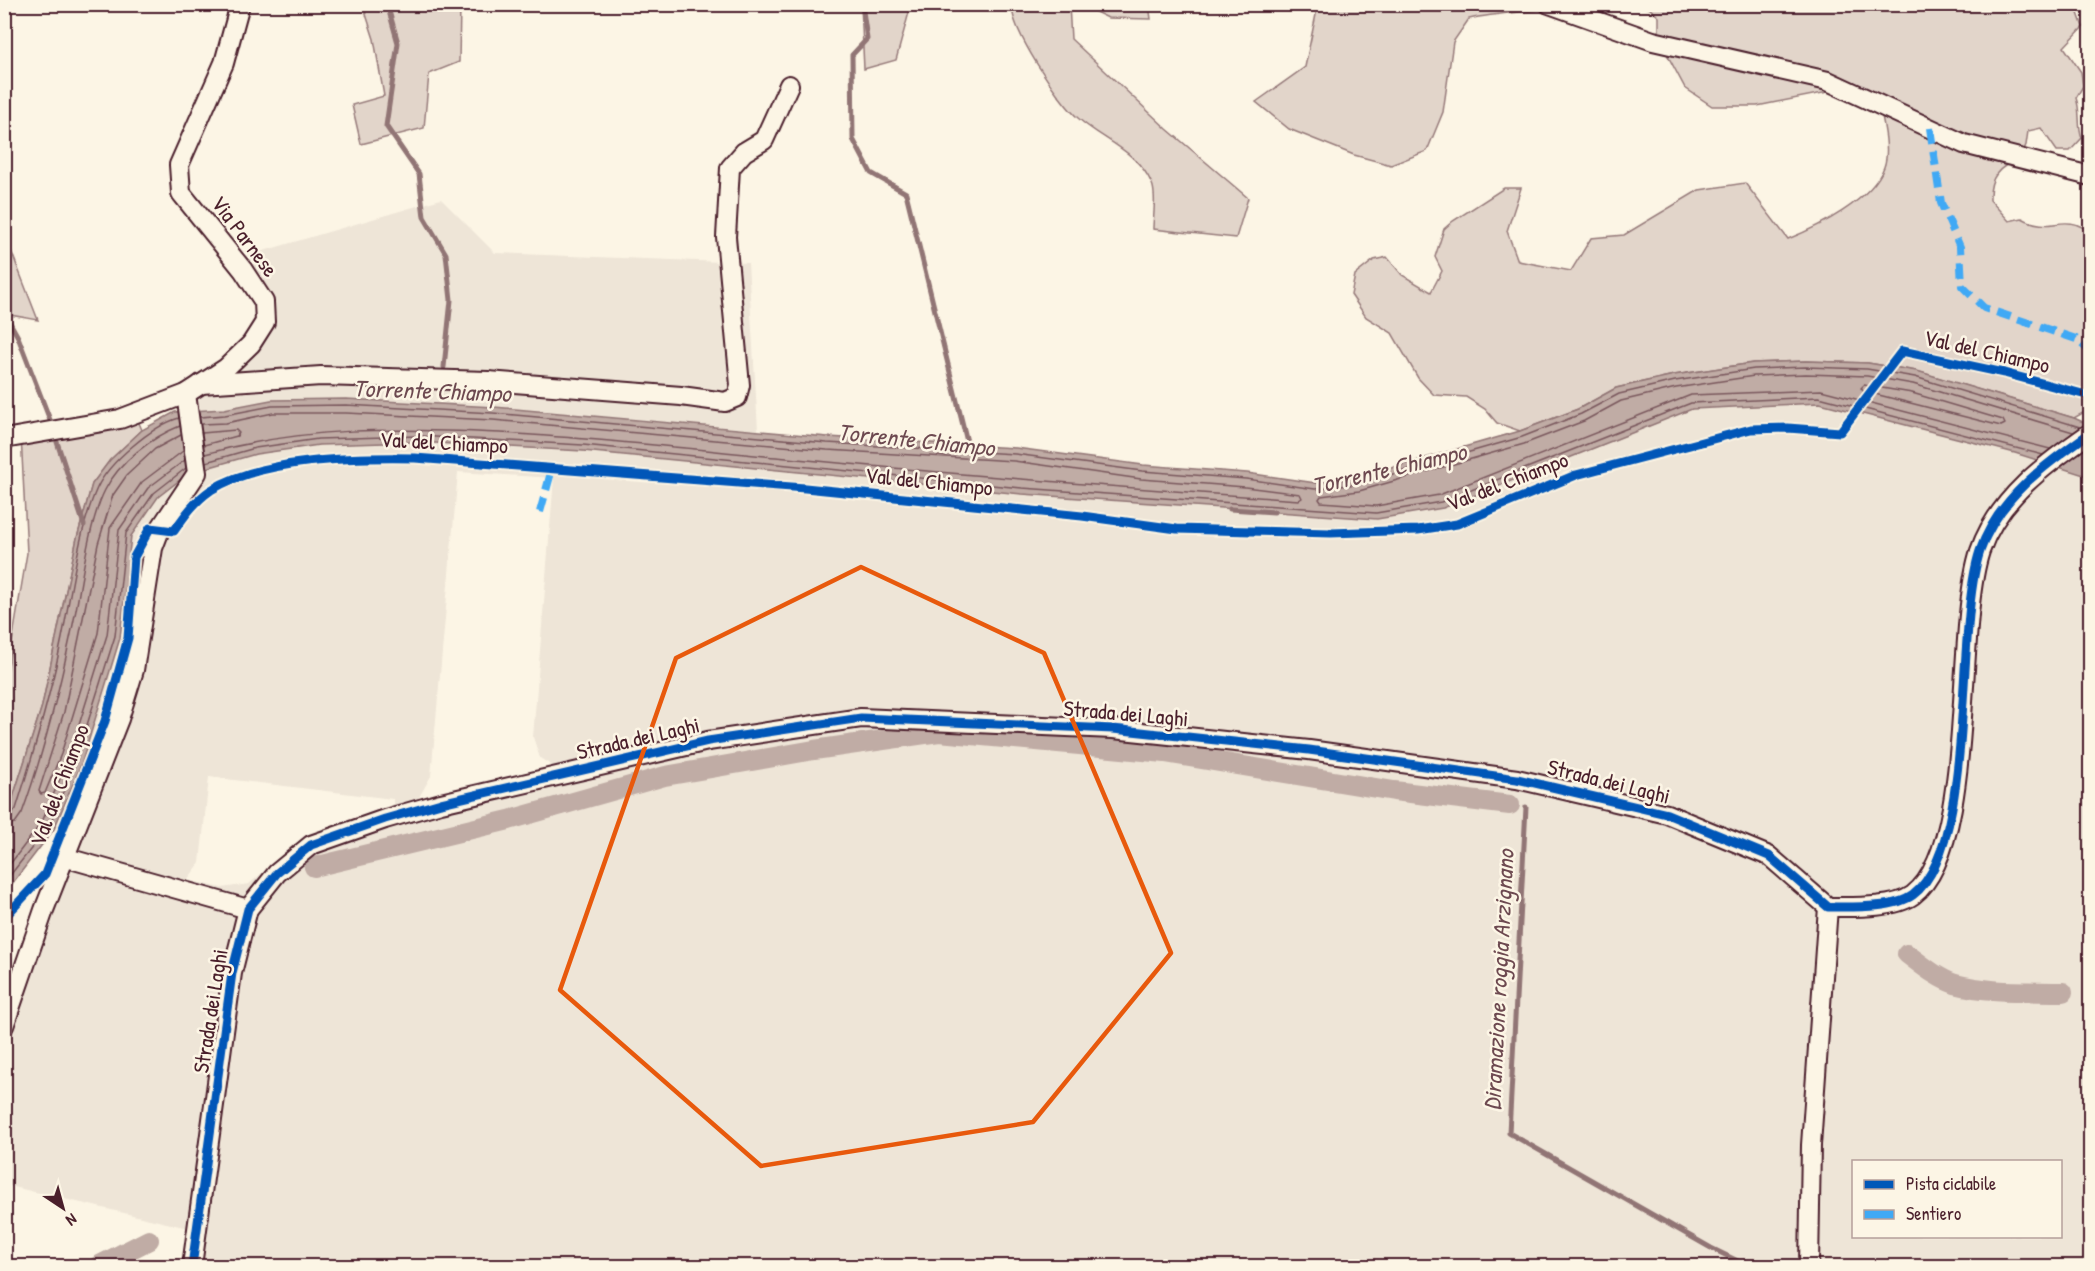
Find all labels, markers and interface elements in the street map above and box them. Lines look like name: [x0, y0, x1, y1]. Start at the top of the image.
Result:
street label: Via Parnese: [205, 189, 286, 283]
street label: Val del Chiampo: [1921, 322, 2053, 380]
water label: Torrente Chiampo: [353, 371, 514, 410]
water label: Torrente Chiampo: [836, 415, 998, 464]
street label: Val del Chiampo: [379, 424, 509, 460]
water label: Torrente Chiampo: [1308, 434, 1472, 502]
street label: Val del Chiampo: [1442, 444, 1572, 518]
street label: Val del Chiampo: [864, 459, 994, 503]
street label: Strada dei Laghi: [1062, 693, 1190, 733]
street label: Strada dei Laghi: [574, 709, 702, 767]
street label: Val del Chiampo: [22, 720, 96, 850]
street label: Strada dei Laghi: [1545, 751, 1673, 811]
water label: Diramazione roggia Arzignano: [1475, 846, 1522, 1111]
street label: Strada dei Laghi: [185, 947, 235, 1075]
legend: [1852, 1160, 2062, 1238]
text: Pista ciclabile: [1906, 1171, 1996, 1196]
north arrow: [33, 1178, 93, 1238]
text: Sentiero: [1906, 1201, 1961, 1226]
text: N: [62, 1209, 82, 1232]

